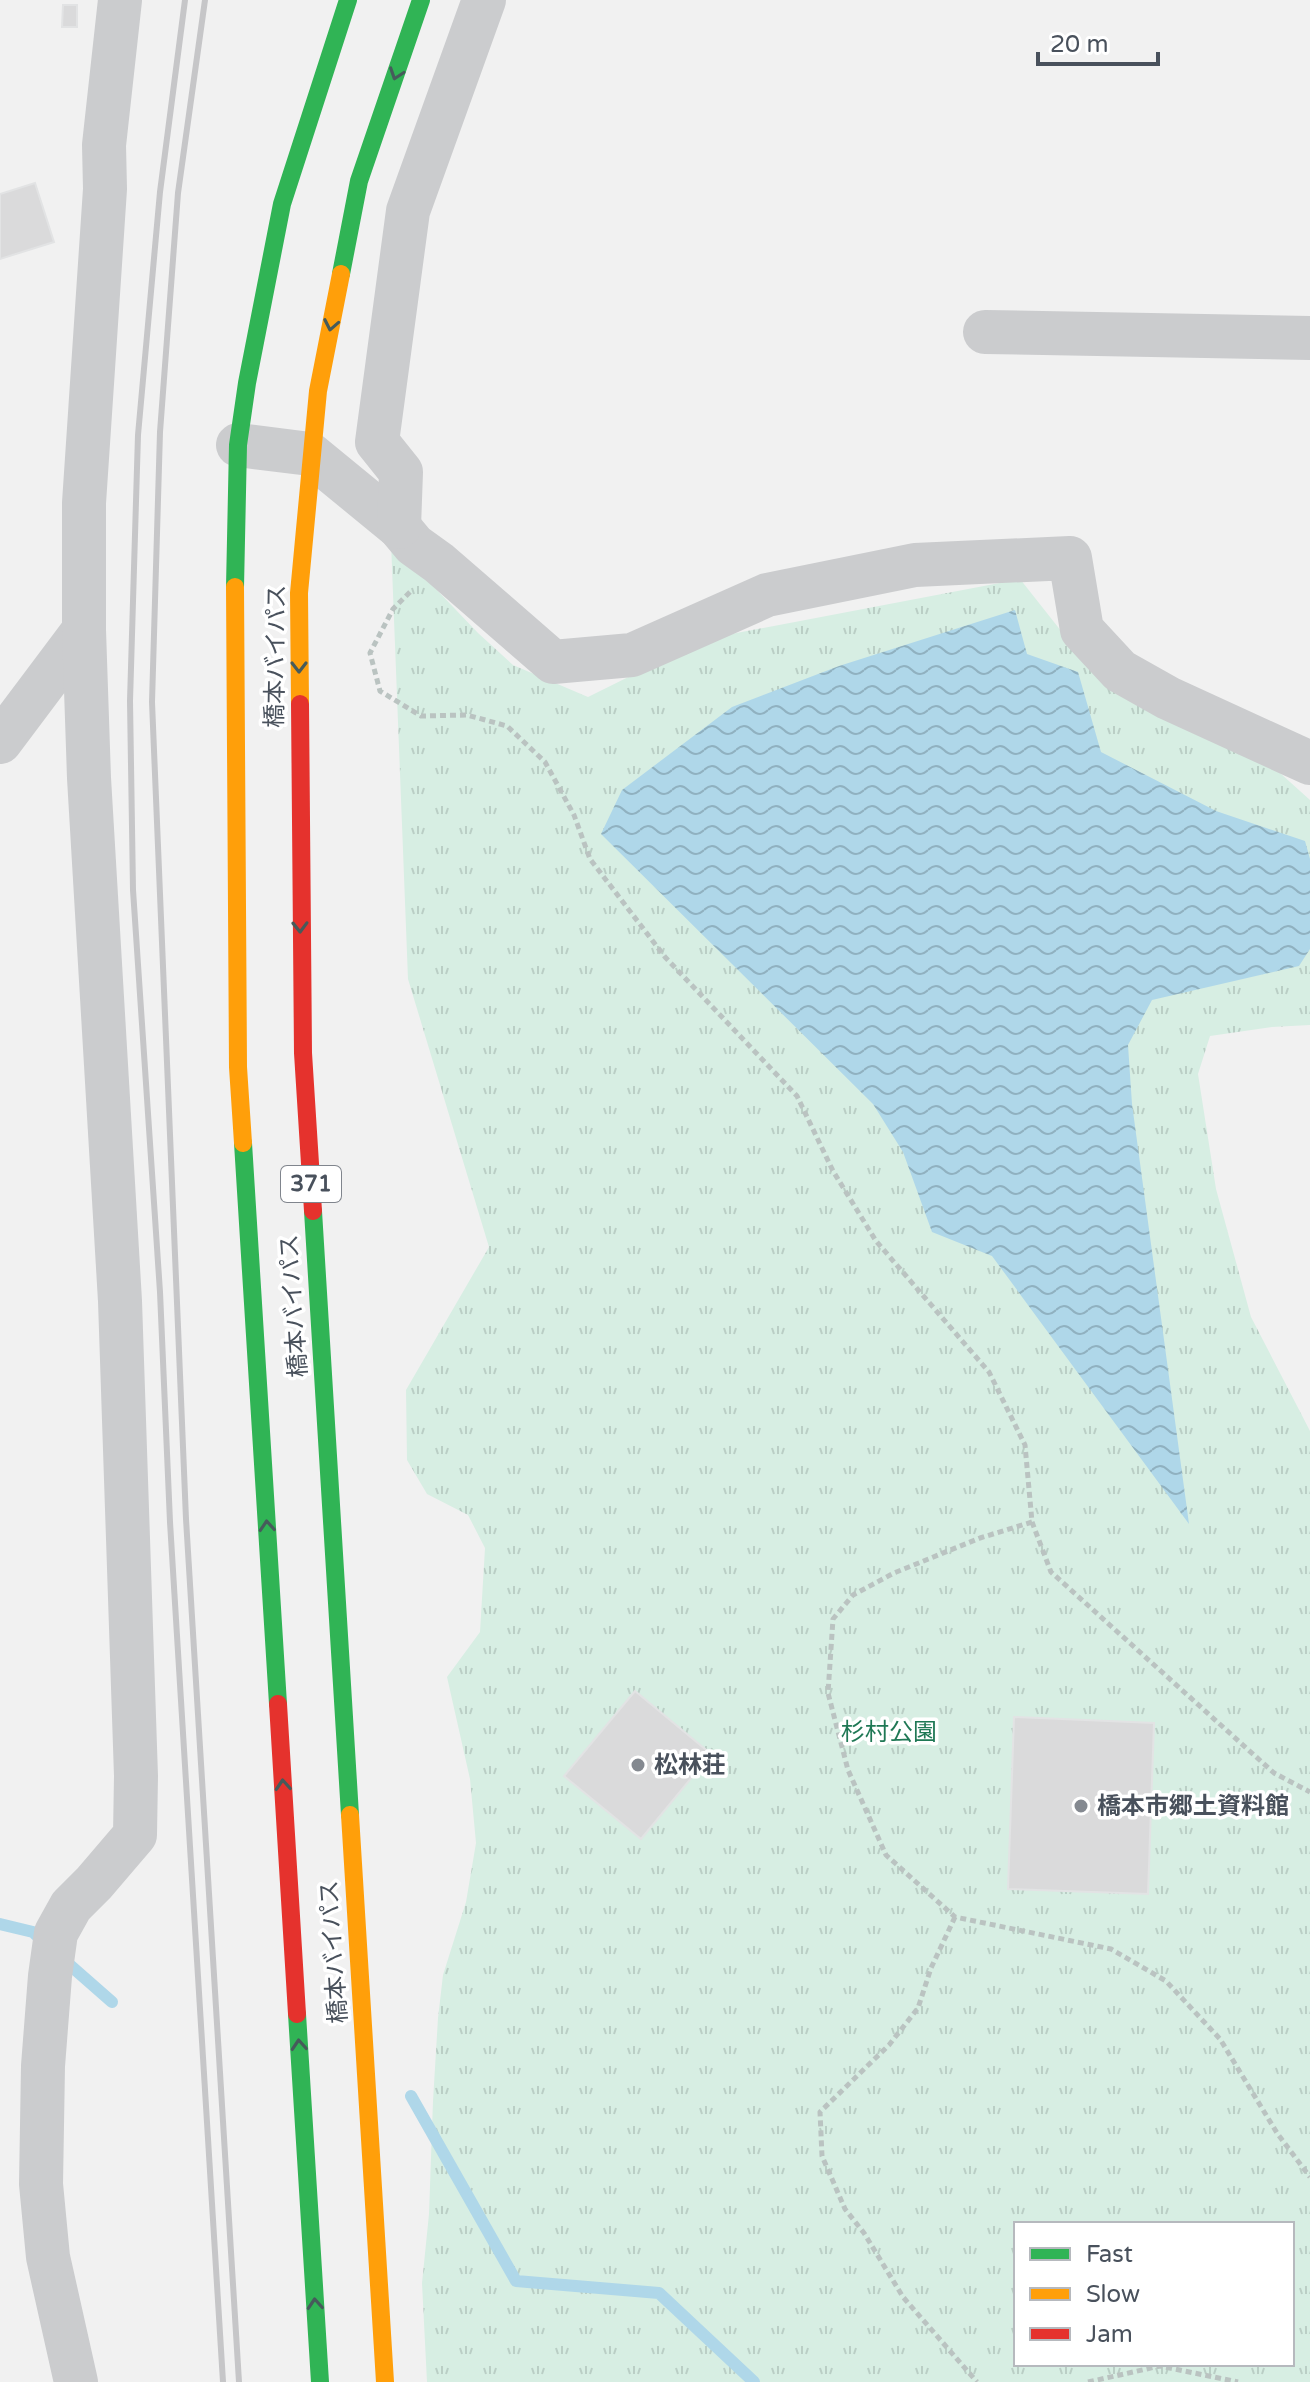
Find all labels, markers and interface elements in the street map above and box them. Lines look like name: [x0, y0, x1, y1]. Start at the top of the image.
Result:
scale bar: [1038, 16, 1158, 66]
text: 20 m: [1050, 30, 1108, 59]
one-way arrow: [389, 66, 406, 80]
one-way arrow: [323, 318, 340, 332]
street label: 橋本バイパス: [260, 584, 292, 728]
one-way arrow: [290, 661, 308, 674]
one-way arrow: [292, 921, 309, 934]
road number: 371: [281, 1166, 341, 1202]
street label: 橋本バイパス: [275, 1233, 313, 1379]
one-way arrow: [258, 1519, 275, 1532]
park label: 杉村公園: [841, 1718, 937, 1747]
place label: 松林荘: [654, 1751, 726, 1780]
marker: 松林荘: [629, 1756, 647, 1774]
one-way arrow: [275, 1778, 292, 1791]
place label: 橋本市郷土資料館: [1097, 1792, 1289, 1821]
marker: 橋本市郷土資料館: [1072, 1797, 1090, 1815]
street label: 橋本バイパス: [315, 1879, 353, 2025]
one-way arrow: [291, 2038, 308, 2051]
legend: [1014, 2222, 1294, 2366]
text: Fast: [1086, 2240, 1133, 2269]
text: Slow: [1086, 2280, 1140, 2309]
one-way arrow: [307, 2297, 324, 2310]
text: Jam: [1086, 2320, 1133, 2349]

